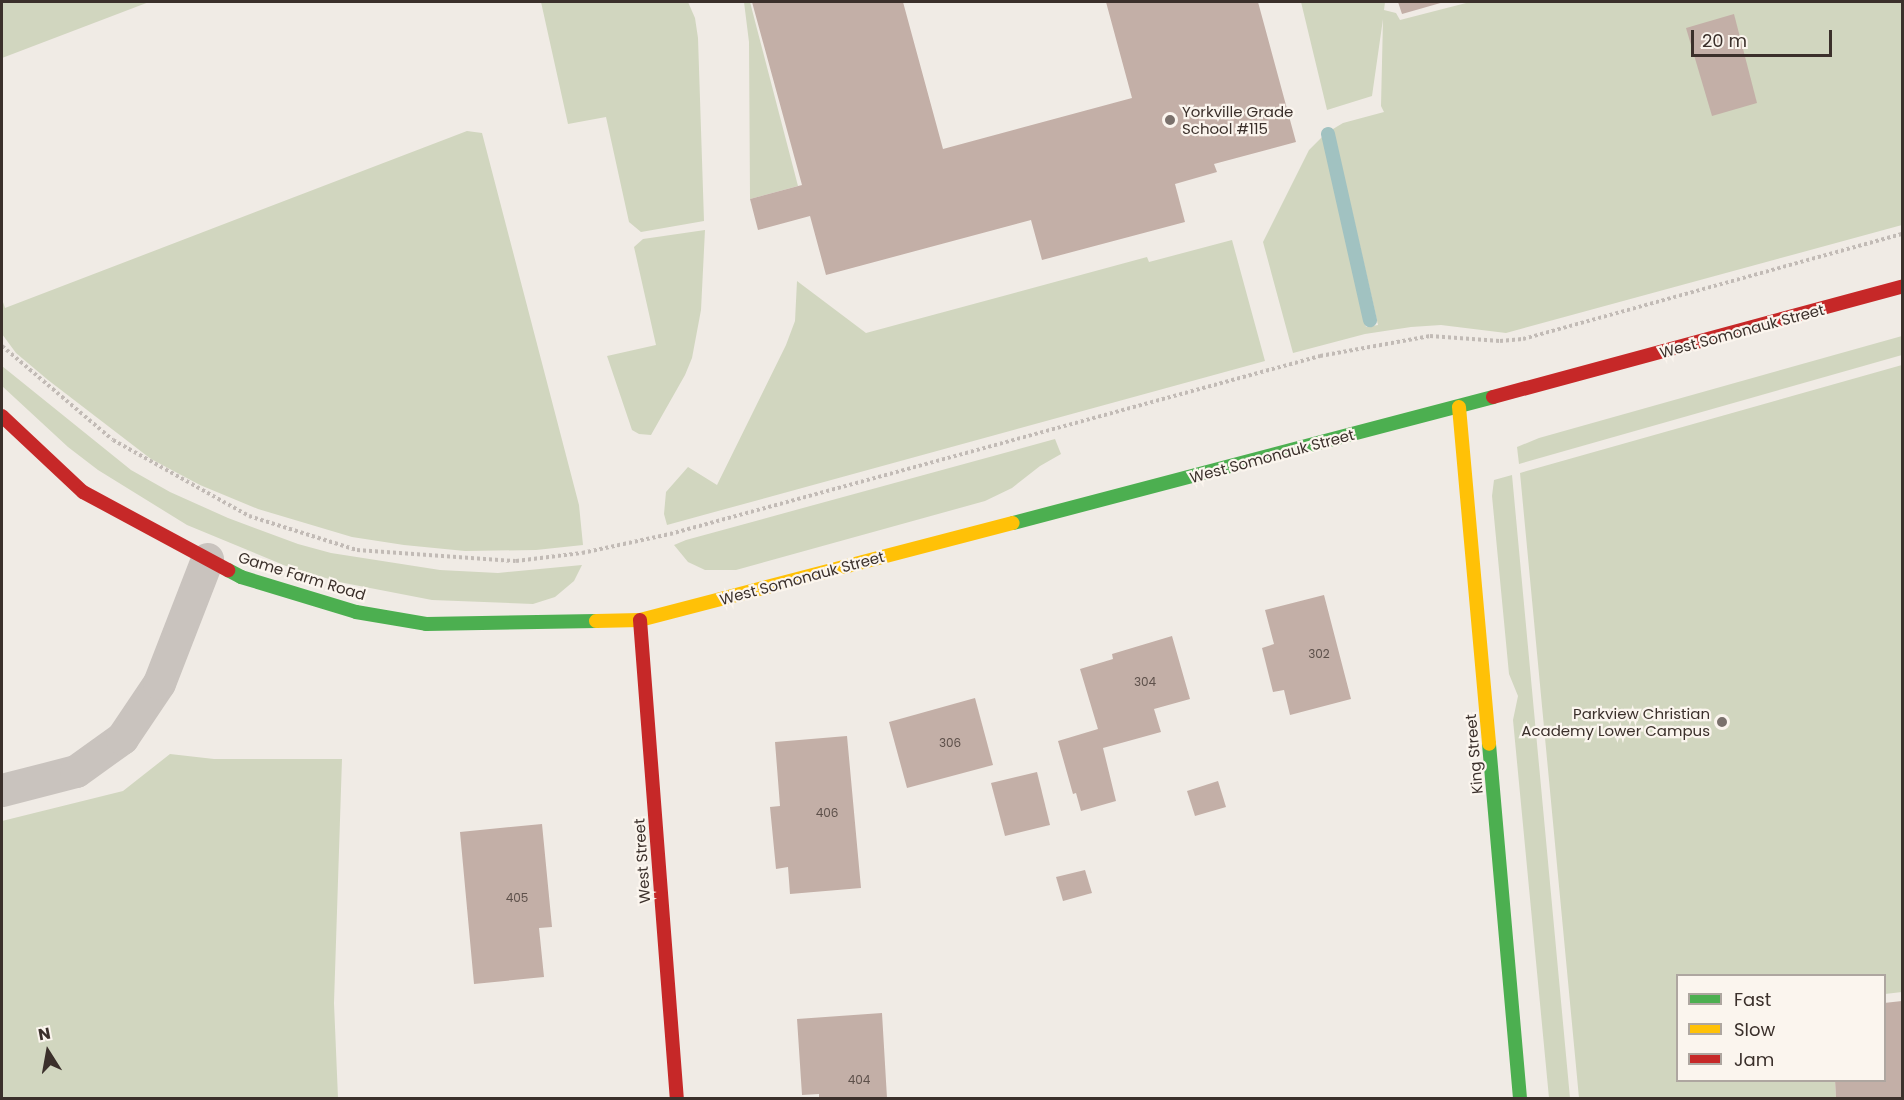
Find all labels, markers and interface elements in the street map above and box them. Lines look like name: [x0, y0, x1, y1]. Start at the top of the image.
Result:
scale bar: [1694, 18, 1835, 56]
text: 20 m: [1702, 28, 1747, 53]
place label: Yorkville Grade School #115: [1182, 102, 1293, 137]
marker: Yorkville Grade School #115: [1163, 113, 1177, 127]
street label: West Somonauk Street: [1658, 300, 1826, 362]
street label: West Somonauk Street: [1188, 425, 1356, 487]
street label: West Somonauk Street: [718, 547, 886, 609]
street label: Game Farm Road: [236, 548, 368, 604]
house number: 302: [1308, 647, 1330, 661]
house number: 304: [1134, 675, 1156, 689]
place label: Parkview Christian Academy Lower Campus: [1521, 704, 1710, 739]
street label: King Street: [1462, 713, 1486, 795]
marker: Parkview Christian Academy Lower Campus: [1715, 715, 1729, 729]
house number: 306: [939, 736, 961, 750]
house number: 406: [816, 806, 838, 820]
street label: West Street: [630, 818, 654, 904]
house number: 405: [506, 891, 528, 905]
legend: [1676, 974, 1886, 1082]
text: Fast: [1734, 987, 1771, 1012]
text: Slow: [1734, 1017, 1775, 1042]
text: N: [36, 1021, 53, 1046]
north arrow: [18, 1022, 78, 1082]
text: Jam: [1734, 1047, 1774, 1072]
house number: 404: [848, 1073, 870, 1087]

